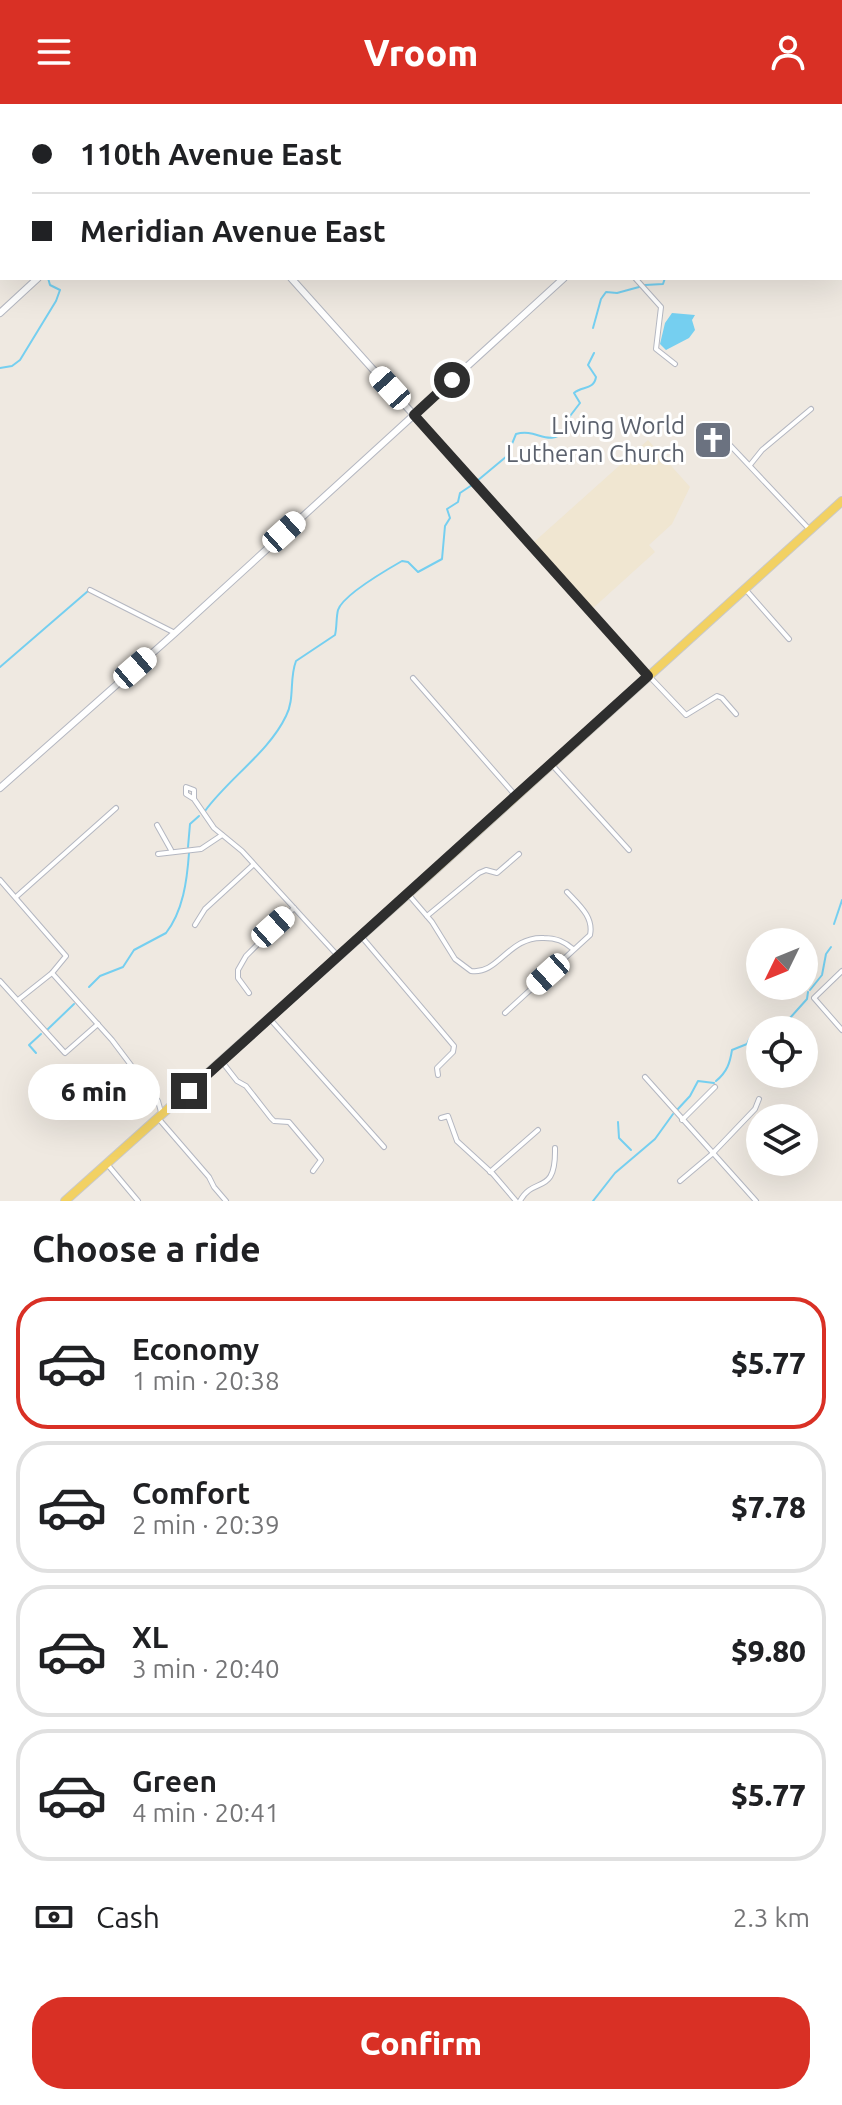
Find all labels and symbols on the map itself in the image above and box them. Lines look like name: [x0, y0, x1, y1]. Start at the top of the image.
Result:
car: [365, 362, 415, 414]
route start: [434, 362, 470, 398]
place label: Living World Lutheran Church: [506, 412, 685, 467]
church icon: Living World Lutheran Church: [692, 419, 734, 461]
car: [258, 507, 310, 557]
car: [109, 643, 161, 693]
car: [247, 902, 299, 952]
north arrow: [746, 928, 818, 1000]
car: [522, 949, 574, 999]
callout: 6 min: [29, 1063, 161, 1119]
route end: [171, 1073, 207, 1109]

